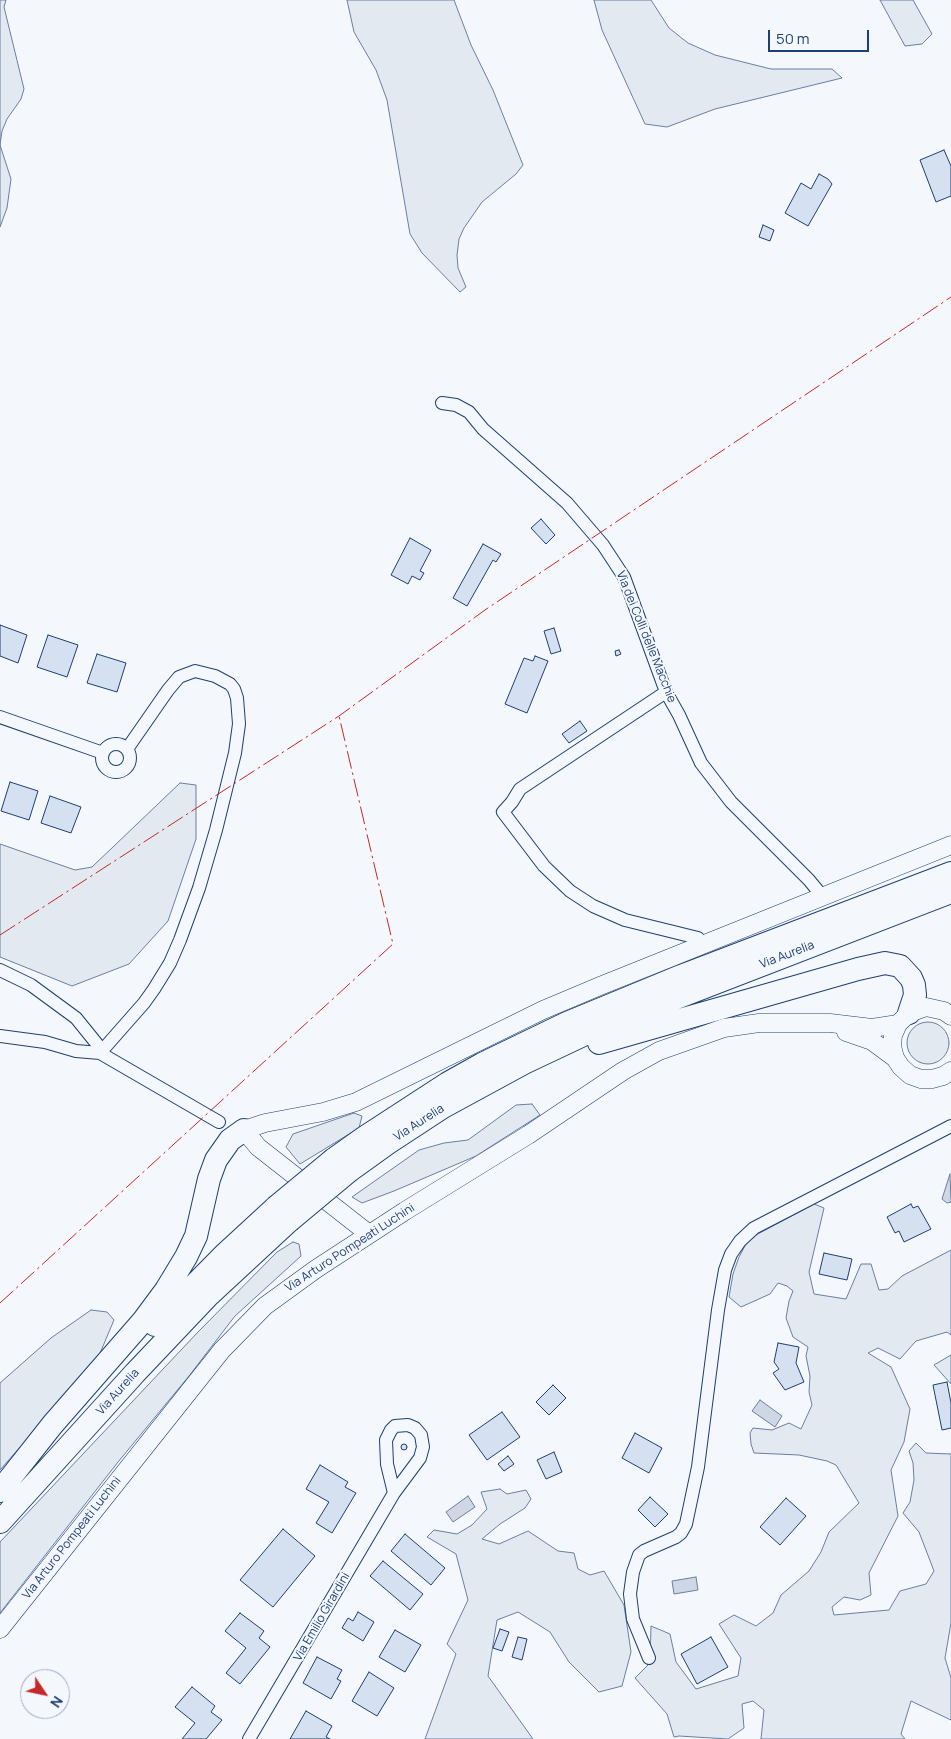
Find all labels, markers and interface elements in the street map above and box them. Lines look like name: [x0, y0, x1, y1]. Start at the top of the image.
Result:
scale bar: [771, 20, 872, 52]
text: 50 m: [776, 28, 810, 49]
street label: Via dei Colli delle Macchie: [613, 569, 679, 705]
street label: Via Aurelia: [758, 938, 816, 972]
street label: Via Aurelia: [391, 1101, 447, 1145]
street label: Via Arturo Pompeati Luchini: [283, 1201, 417, 1295]
street label: Via Aurelia: [94, 1366, 142, 1418]
street label: Via Arturo Pompeati Luchini: [20, 1474, 124, 1602]
street label: Via Emilio Girardini: [291, 1570, 353, 1664]
north arrow: [20, 1669, 70, 1719]
text: N: [46, 1693, 68, 1712]

